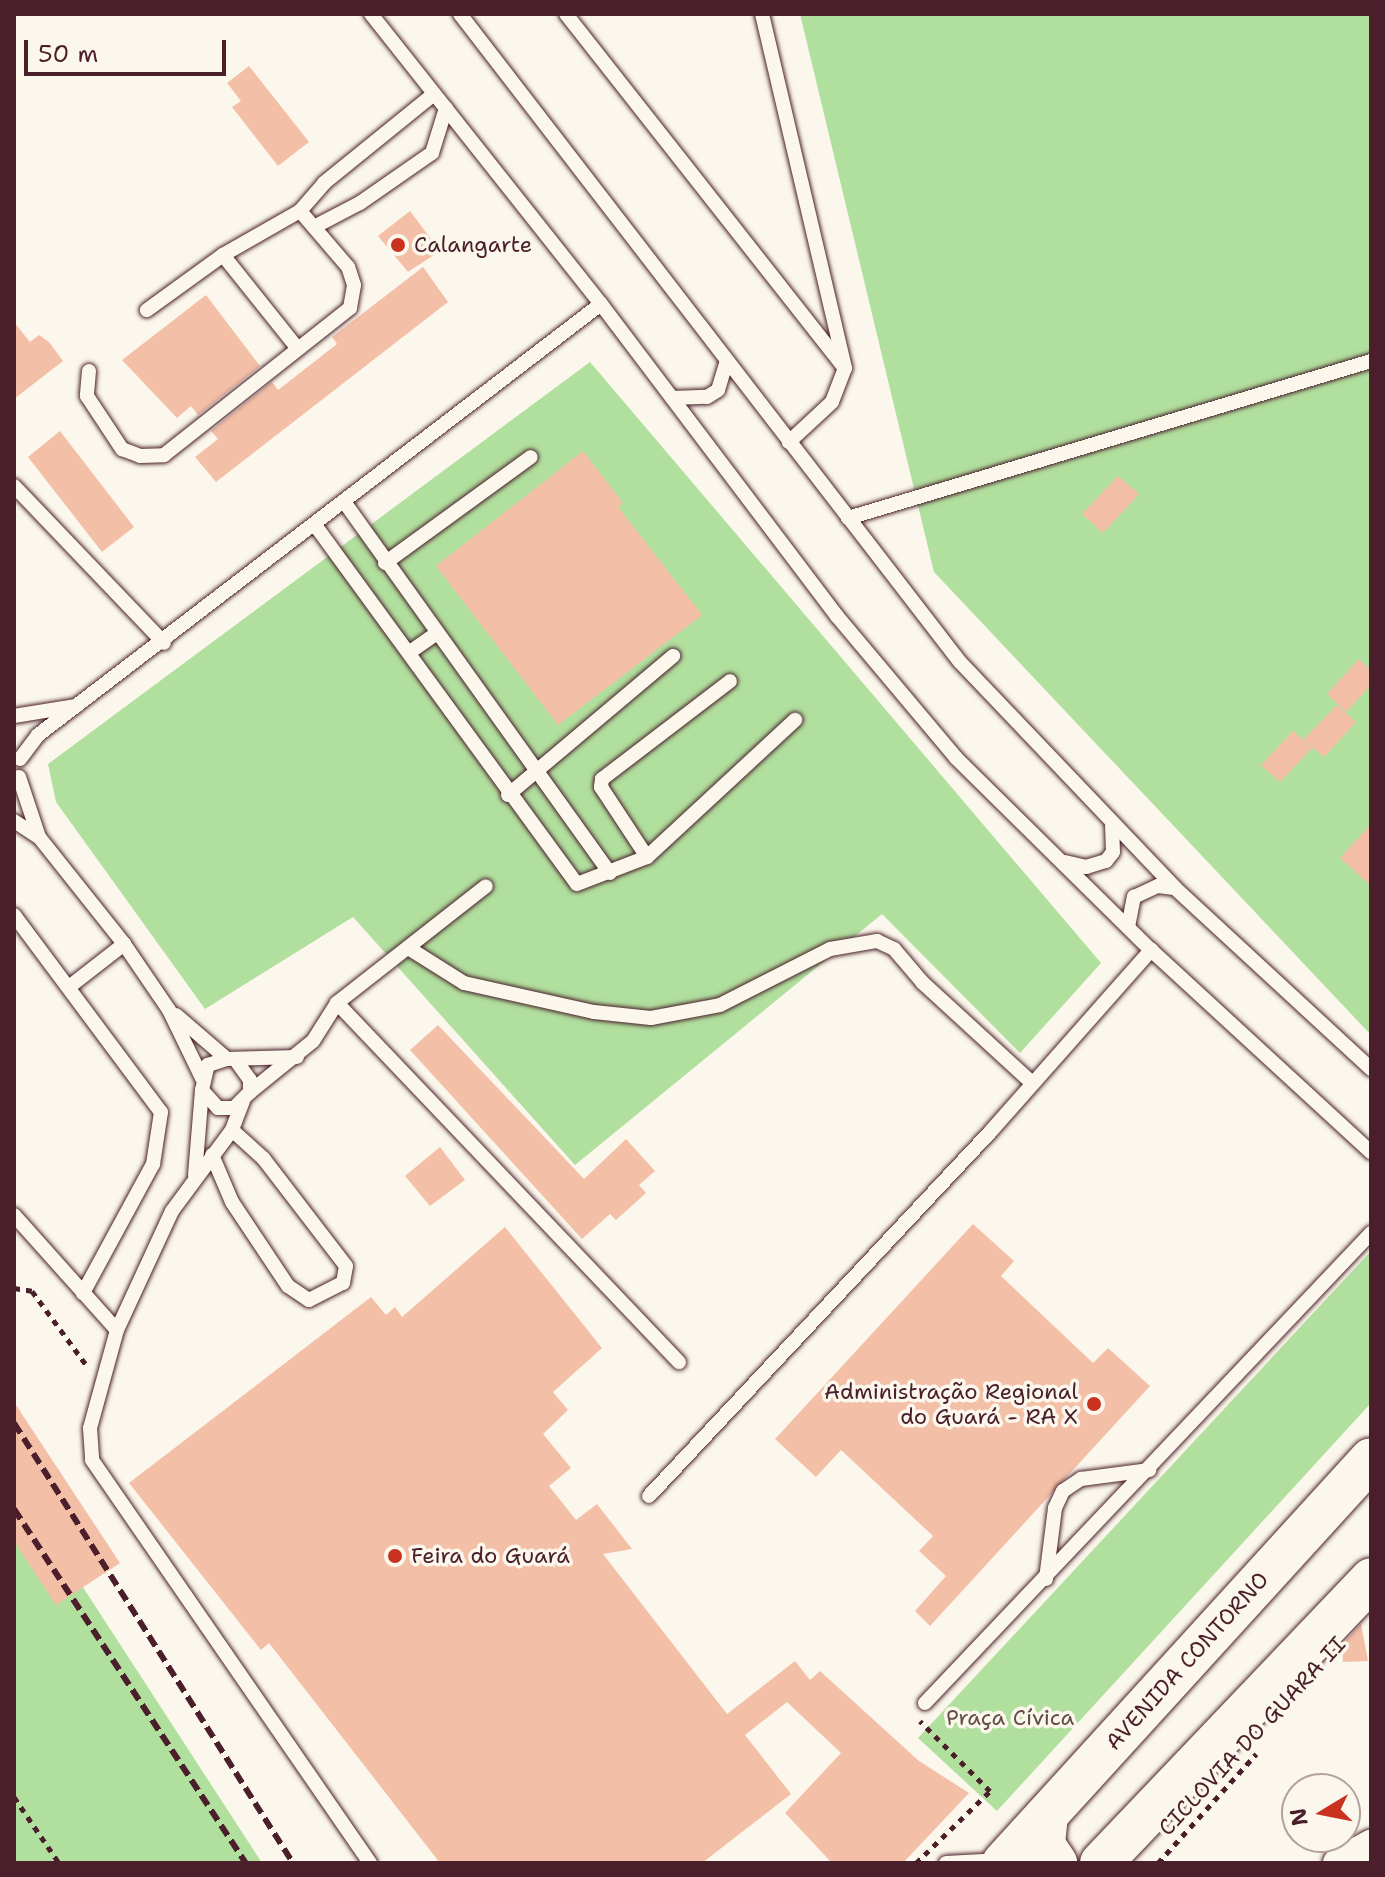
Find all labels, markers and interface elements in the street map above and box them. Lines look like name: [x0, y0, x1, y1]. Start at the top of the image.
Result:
scale bar: [28, 24, 230, 74]
text: 50 m: [38, 38, 98, 70]
place label: Calangarte: [414, 232, 532, 258]
marker: Calangarte: [389, 236, 407, 254]
place label: Administração Regional do Guará - RA X: [824, 1378, 1078, 1430]
marker: Administração Regional do Guará - RA X: [1085, 1395, 1103, 1413]
place label: Feira do Guará: [411, 1543, 570, 1569]
marker: Feira do Guará: [386, 1547, 404, 1565]
street label: AVENIDA CONTORNO: [1100, 1567, 1274, 1755]
street label: CICLOVIA DO GUARA II: [1153, 1631, 1351, 1841]
park label: Praça Cívica: [946, 1705, 1074, 1731]
north arrow: [1281, 1773, 1361, 1853]
text: N: [1283, 1806, 1315, 1828]

